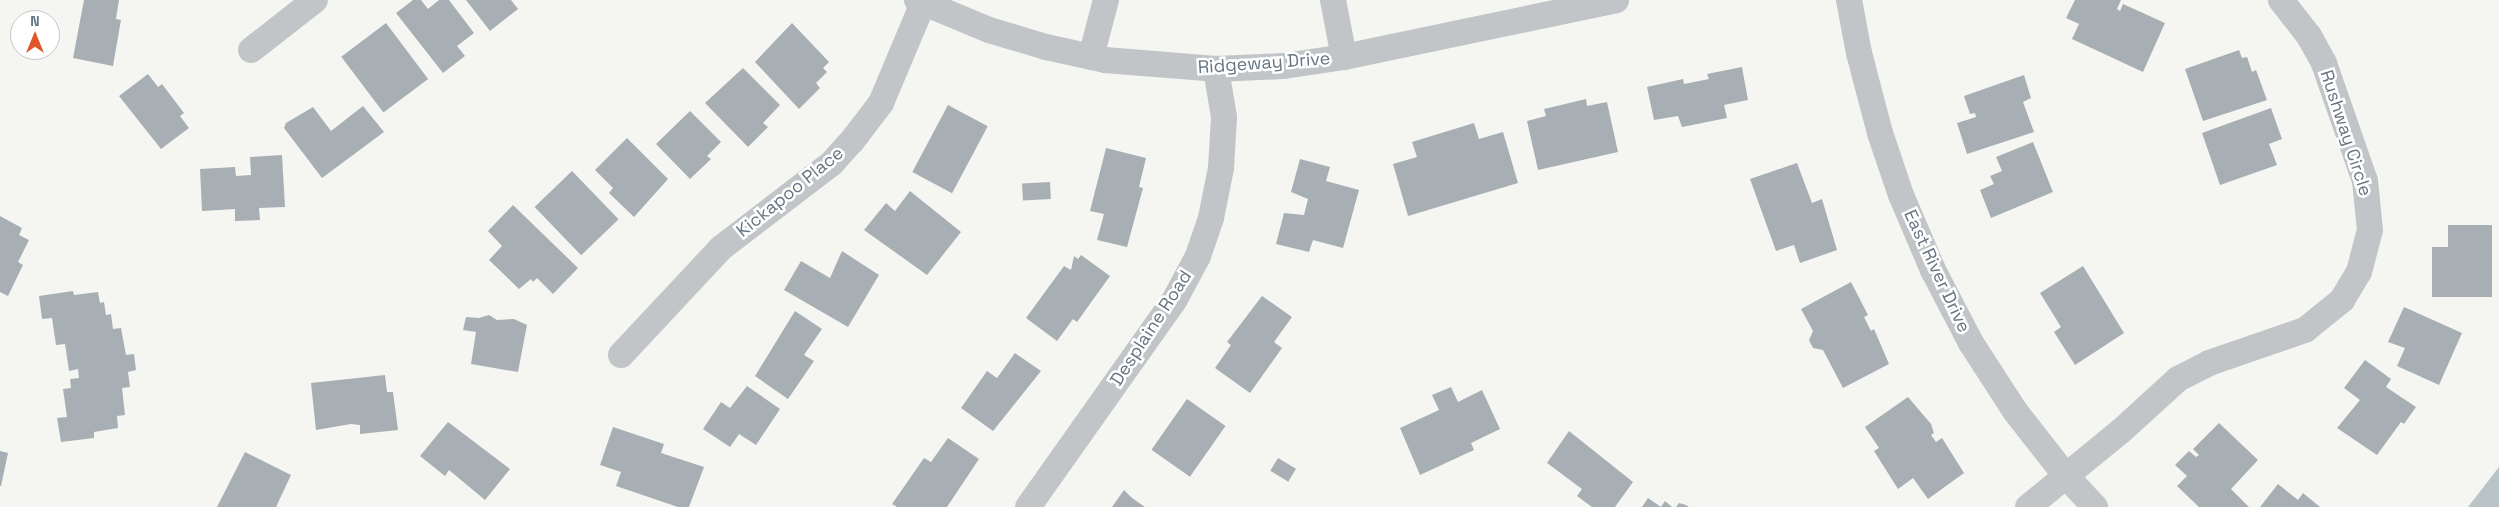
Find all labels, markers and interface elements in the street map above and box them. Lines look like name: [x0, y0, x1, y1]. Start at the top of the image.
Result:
north arrow: [10, 10, 60, 60]
text: N: [30, 12, 40, 30]
street label: Ridgeway Drive: [1197, 48, 1331, 78]
street label: Rushway Circle: [2315, 67, 2377, 199]
street label: Kickapoo Place: [732, 142, 848, 242]
street label: East River Drive: [1899, 206, 1975, 336]
street label: Desplaine Road: [1106, 266, 1196, 390]

